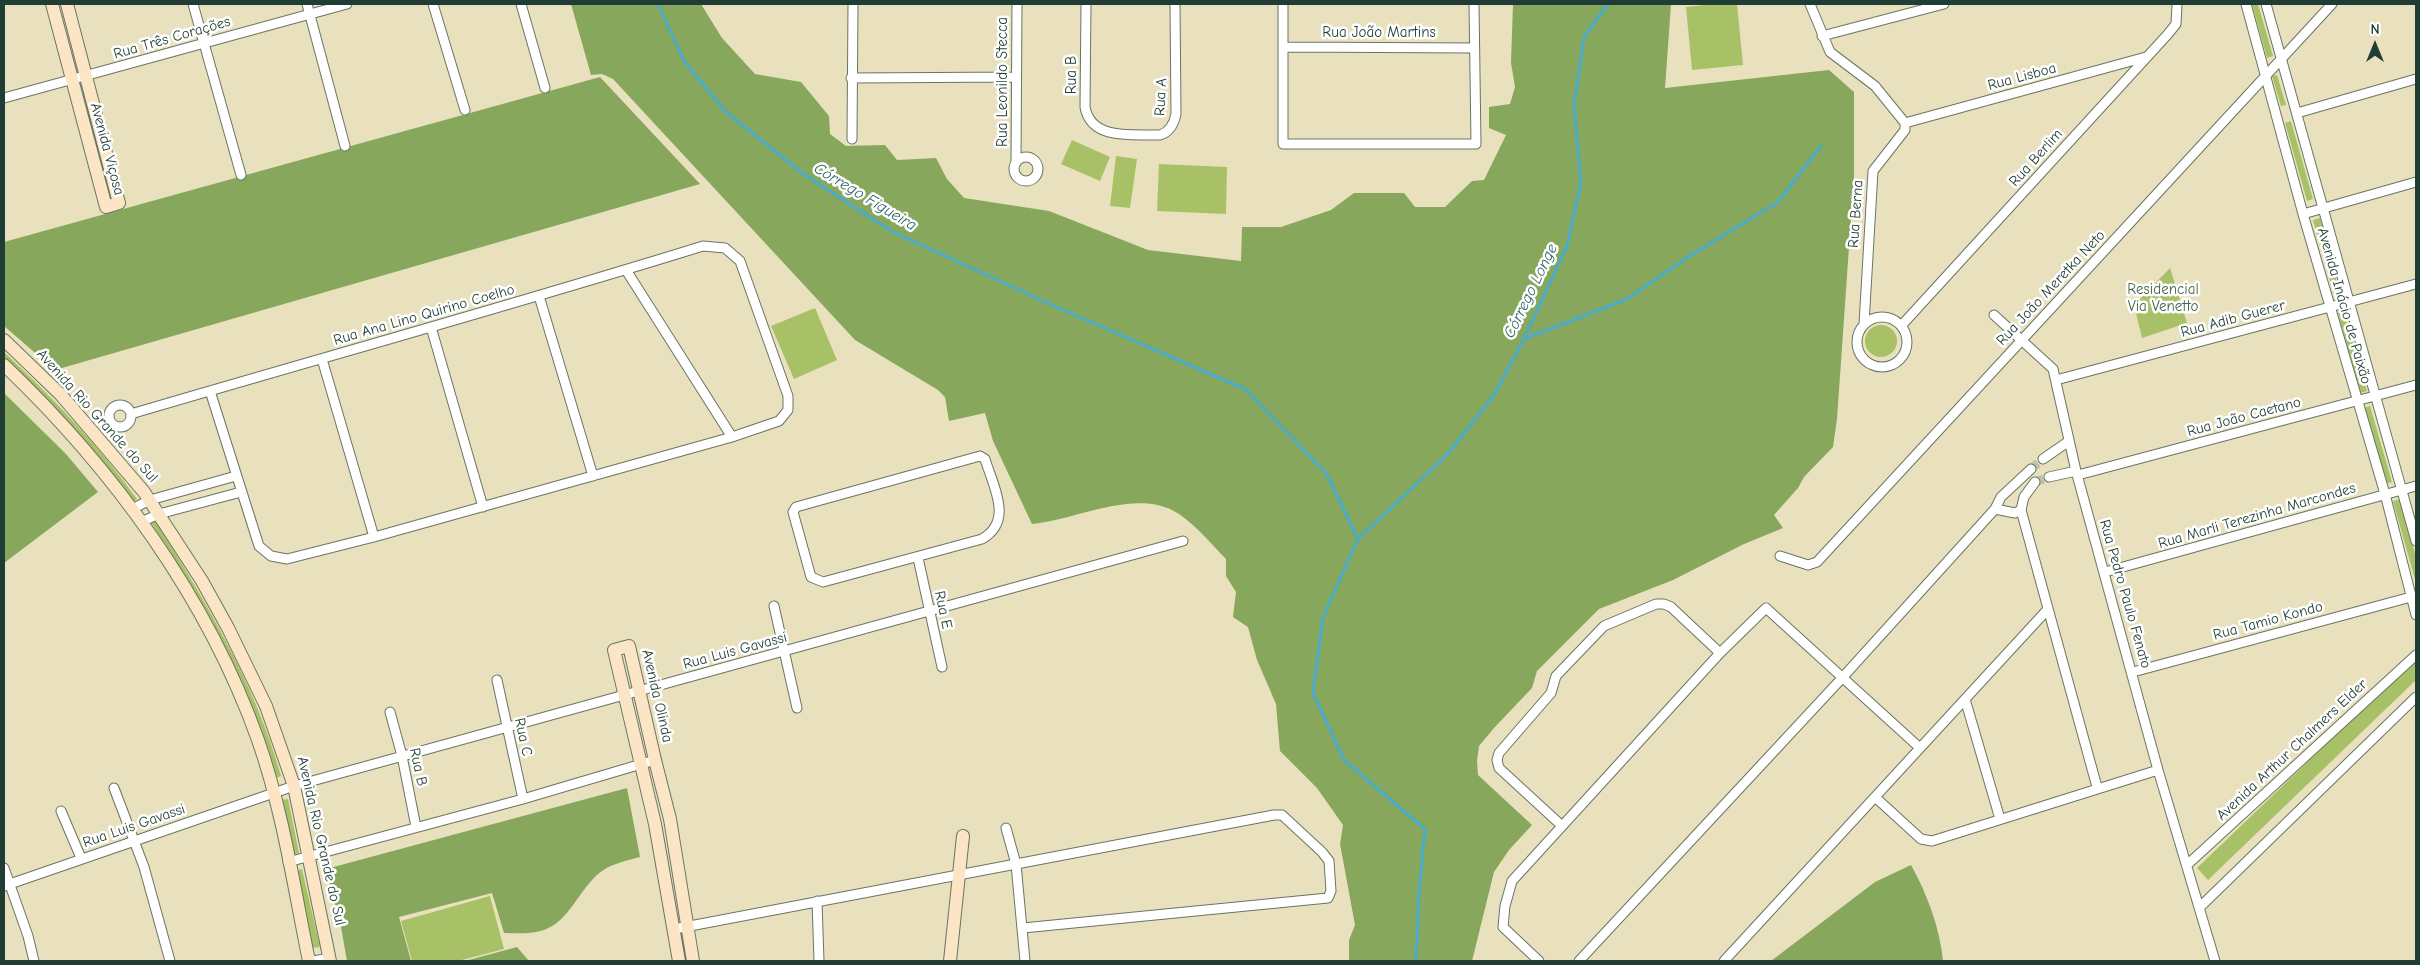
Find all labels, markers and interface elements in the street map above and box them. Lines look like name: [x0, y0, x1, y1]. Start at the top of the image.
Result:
street label: Rua Três Corações: [111, 13, 233, 63]
street label: Rua Leonildo Stecca: [994, 17, 1012, 147]
north arrow: [2350, 20, 2400, 70]
text: N: [2370, 21, 2380, 38]
street label: Rua João Martins: [1322, 24, 1436, 42]
street label: Rua B: [1063, 56, 1081, 94]
street label: Rua Lisboa: [1986, 59, 2058, 95]
street label: Rua A: [1151, 78, 1171, 116]
street label: Avenida Viçosa: [86, 101, 128, 197]
street label: Rua Berlim: [2005, 126, 2067, 190]
water label: Córrego Figueira: [810, 159, 920, 235]
street label: Rua Berna: [1845, 179, 1867, 249]
street label: Avenida Inácio de Paixão: [2313, 226, 2375, 386]
street label: Rua João Meretka Neto: [1993, 227, 2109, 349]
water label: Córrego Longe: [1500, 241, 1562, 341]
street label: Rua Ana Lino Quirino Coelho: [331, 281, 517, 349]
park label: Residencial Via Venetto: [2127, 281, 2199, 316]
street label: Rua Adib Guerer: [2179, 296, 2287, 342]
street label: Avenida Rio Grande do Sul: [32, 346, 162, 486]
street label: Rua João Caetano: [2185, 393, 2303, 441]
street label: Rua Marli Terezinha Marcondes: [2156, 479, 2358, 553]
street label: Rua Pedro Paulo Fenato: [2095, 518, 2155, 670]
street label: Rua E: [930, 589, 956, 631]
street label: Rua Tamio Kondo: [2211, 598, 2325, 644]
street label: Rua Luis Gavassi: [681, 628, 789, 674]
street label: Avenida Olinda: [638, 648, 676, 744]
street label: Avenida Arthur Chalmers Elder: [2213, 675, 2371, 825]
street label: Rua C: [510, 716, 536, 758]
street label: Rua B: [405, 746, 431, 788]
street label: Avenida Rio Grande do Sul: [293, 755, 349, 927]
street label: Rua Luis Gavassi: [80, 800, 188, 852]

